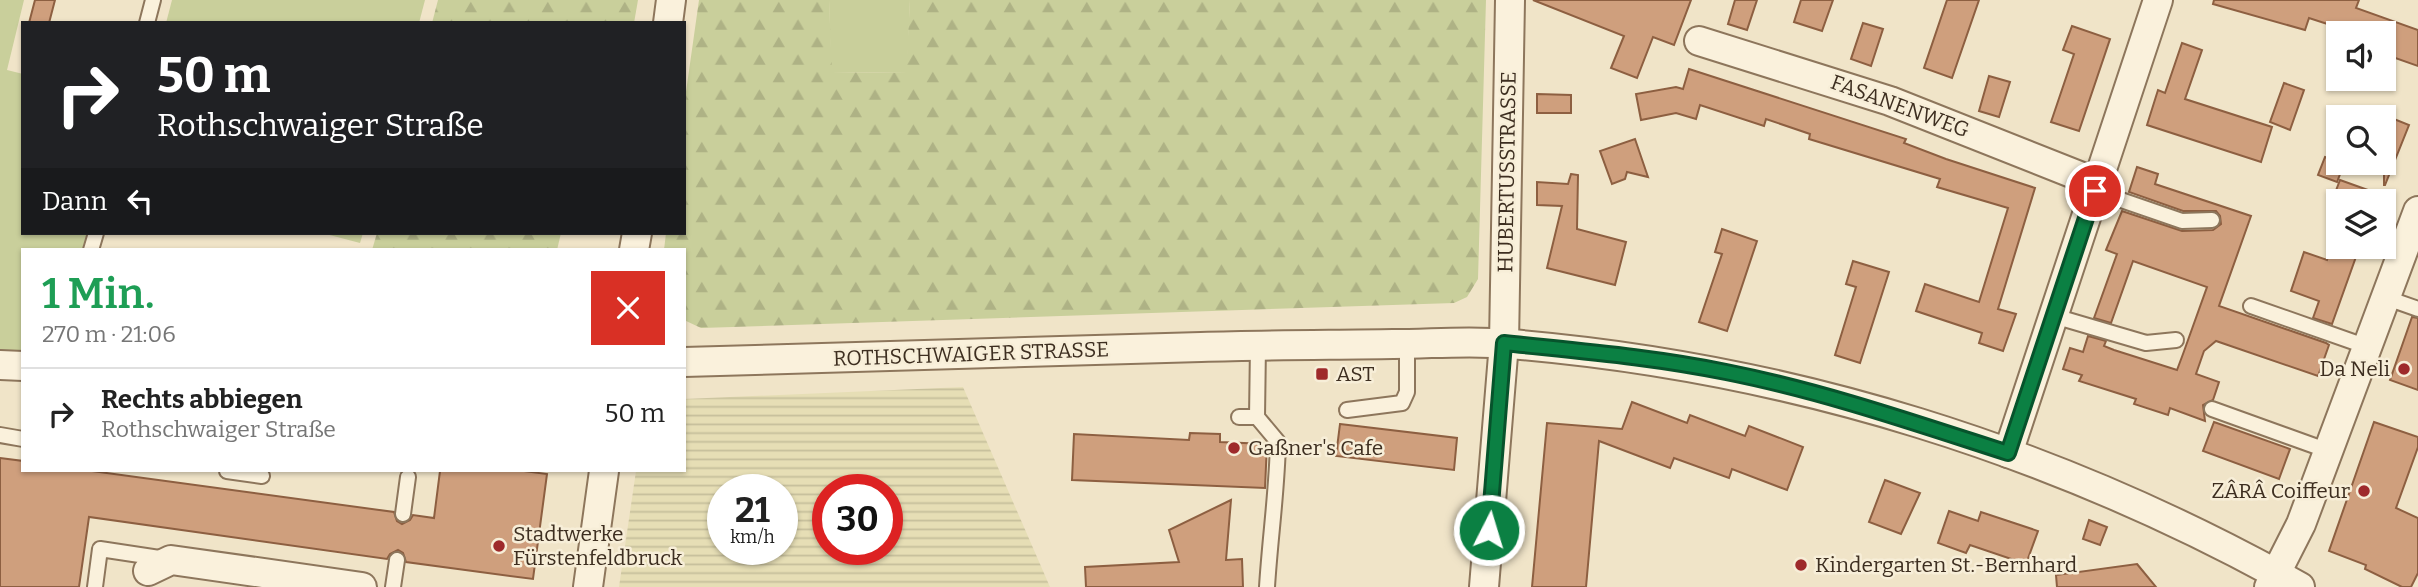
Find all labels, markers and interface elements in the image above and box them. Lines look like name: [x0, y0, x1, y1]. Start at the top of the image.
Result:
map controls: [2326, 21, 2396, 259]
button: sound: [2326, 21, 2396, 91]
text: 50 m: [157, 46, 270, 105]
icon: right: [42, 49, 133, 140]
street label: FASANENWEG: [1827, 69, 1973, 143]
street label: HUBERTUSSTRASSE: [1492, 71, 1522, 273]
button: search: [2326, 105, 2396, 175]
text: Rothschwaiger Straße: [157, 106, 484, 144]
pin: [2065, 161, 2125, 221]
icon: arrive: [2076, 172, 2114, 210]
icon: left: [121, 182, 159, 220]
text: Dann: [42, 186, 107, 217]
button: layers: [2326, 189, 2396, 259]
text: 1 Min.: [42, 269, 154, 319]
button: close: [591, 271, 665, 345]
text: 270 m · 21:06: [42, 320, 176, 348]
street label: ROTHSCHWAIGER STRASSE: [832, 336, 1110, 372]
place label: Da Neli: [2320, 356, 2390, 382]
place label: AST: [1336, 361, 1374, 387]
marker: Da Neli: [2396, 361, 2412, 377]
marker: AST: [1314, 366, 1330, 382]
text: Rechts abbiegen: [101, 384, 303, 415]
icon: right: [42, 395, 80, 433]
text: 50 m: [604, 398, 665, 429]
text: Rothschwaiger Straße: [101, 415, 336, 443]
place label: Gaßner's Cafe: [1248, 435, 1383, 461]
marker: Gaßner's Cafe: [1226, 440, 1242, 456]
speed limit sign: 30: [812, 474, 903, 565]
place label: ZÂRÂ Coiffeur: [2211, 478, 2350, 504]
marker: ZÂRÂ Coiffeur: [2356, 483, 2372, 499]
text: 21: [735, 489, 770, 531]
position arrow: [1452, 493, 1526, 567]
place label: Stadtwerke Fürstenfeldbruck: [513, 521, 683, 571]
text: km/h: [730, 526, 775, 548]
marker: Stadtwerke Fürstenfeldbruck: [491, 538, 507, 554]
place label: Kindergarten St.-Bernhard: [1815, 552, 2077, 578]
marker: Kindergarten St.-Bernhard: [1793, 557, 1809, 573]

